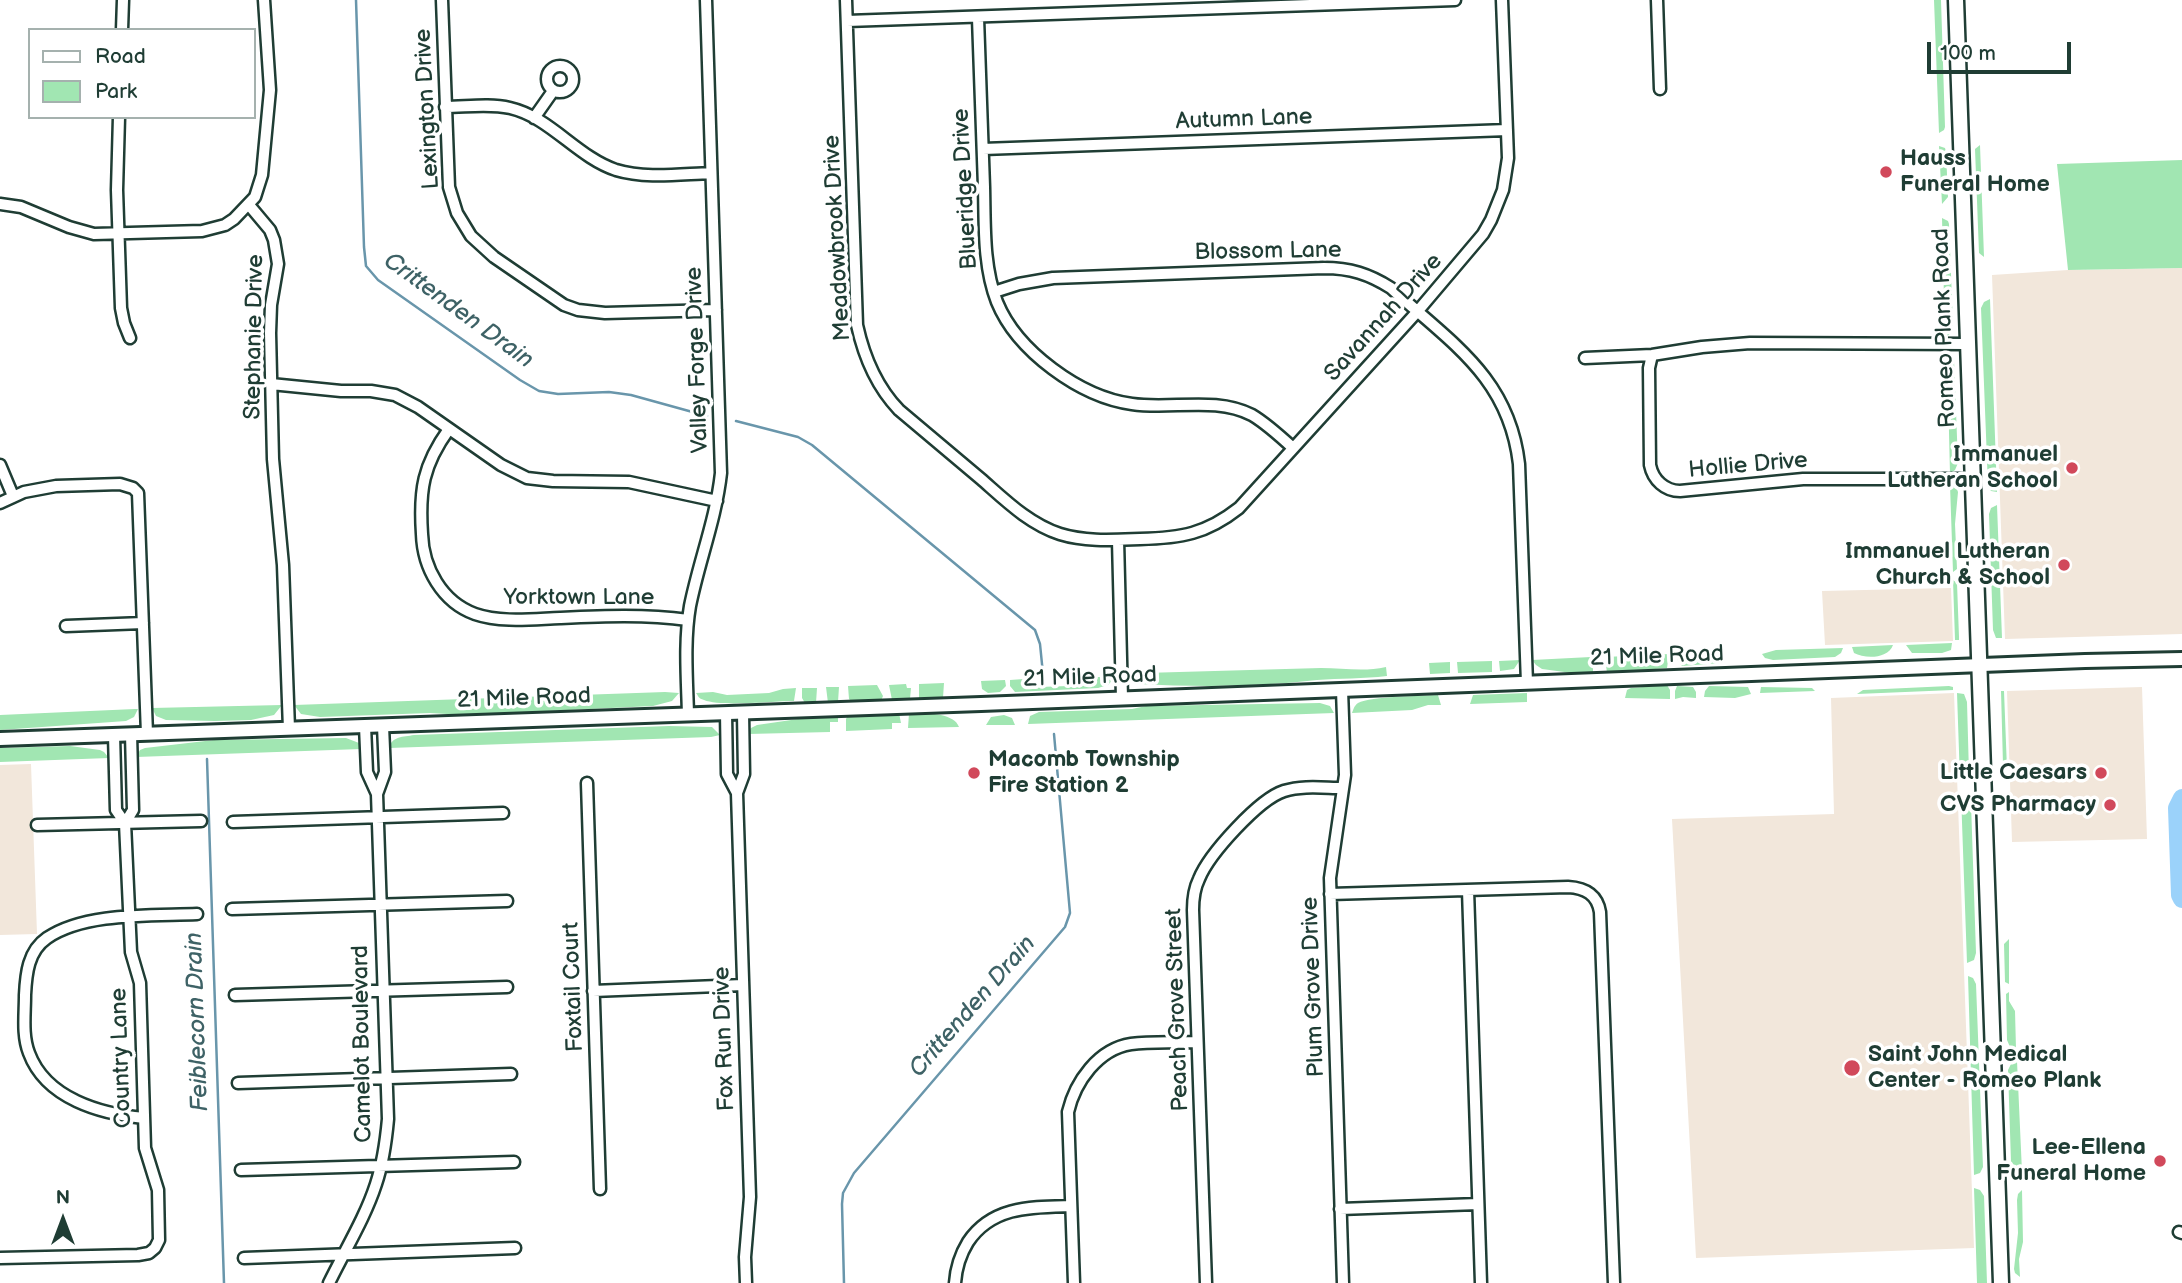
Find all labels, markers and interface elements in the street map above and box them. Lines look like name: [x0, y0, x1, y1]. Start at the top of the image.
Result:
legend: [28, 28, 256, 119]
street label: Lexington Drive: [410, 28, 446, 190]
scale bar: [1930, 28, 2074, 72]
text: 100 m: [1940, 41, 1996, 66]
text: Road: [95, 44, 146, 69]
text: Park: [95, 79, 137, 104]
street label: Autumn Lane: [1175, 104, 1313, 136]
street label: Blueridge Drive: [948, 108, 984, 270]
street label: Meadowbrook Drive: [819, 134, 857, 342]
place label: Hauss Funeral Home: [1900, 145, 2050, 199]
marker: Hauss Funeral Home: [1878, 164, 1894, 180]
street label: Romeo Plank Road: [1928, 228, 1962, 428]
street label: Blossom Lane: [1194, 237, 1342, 267]
water label: Crittenden Drain: [377, 247, 539, 375]
street label: Savannah Drive: [1319, 248, 1449, 388]
street label: Stephanie Drive: [240, 254, 270, 420]
street label: Valley Forge Drive: [681, 266, 715, 454]
place label: Immanuel Lutheran School: [1887, 441, 2058, 495]
street label: Hollie Drive: [1687, 447, 1809, 485]
marker: Immanuel Lutheran School: [2064, 460, 2080, 476]
place label: Immanuel Lutheran Church & School: [1845, 538, 2050, 592]
marker: Immanuel Lutheran Church & School: [2056, 557, 2072, 573]
street label: Yorktown Lane: [504, 584, 654, 612]
street label: 21 Mile Road: [1590, 641, 1724, 673]
street label: 21 Mile Road: [1023, 662, 1157, 694]
street label: 21 Mile Road: [457, 683, 591, 715]
place label: Macomb Township Fire Station 2: [988, 746, 1180, 800]
place label: Little Caesars: [1940, 759, 2087, 787]
marker: Macomb Township Fire Station 2: [966, 765, 982, 781]
marker: Little Caesars: [2093, 765, 2109, 781]
place label: CVS Pharmacy: [1940, 791, 2096, 819]
marker: CVS Pharmacy: [2102, 797, 2118, 813]
street label: Plum Grove Drive: [1297, 896, 1331, 1078]
street label: Peach Grove Street: [1161, 908, 1195, 1112]
street label: Foxtail Court: [558, 922, 590, 1052]
water label: Crittenden Drain: [904, 930, 1042, 1084]
water label: Feiblecorn Drain: [180, 932, 216, 1112]
street label: Camelot Boulevard: [347, 945, 379, 1143]
street label: Fox Run Drive: [709, 966, 741, 1112]
street label: Country Lane: [106, 987, 138, 1129]
place label: Saint John Medical Center - Romeo Plank: [1868, 1041, 2101, 1095]
marker: Saint John Medical Center - Romeo Plank: [1842, 1058, 1862, 1078]
place label: Lee-Ellena Funeral Home: [1996, 1134, 2146, 1188]
marker: Lee-Ellena Funeral Home: [2152, 1153, 2168, 1169]
north arrow: [28, 1185, 98, 1255]
text: N: [56, 1187, 70, 1210]

